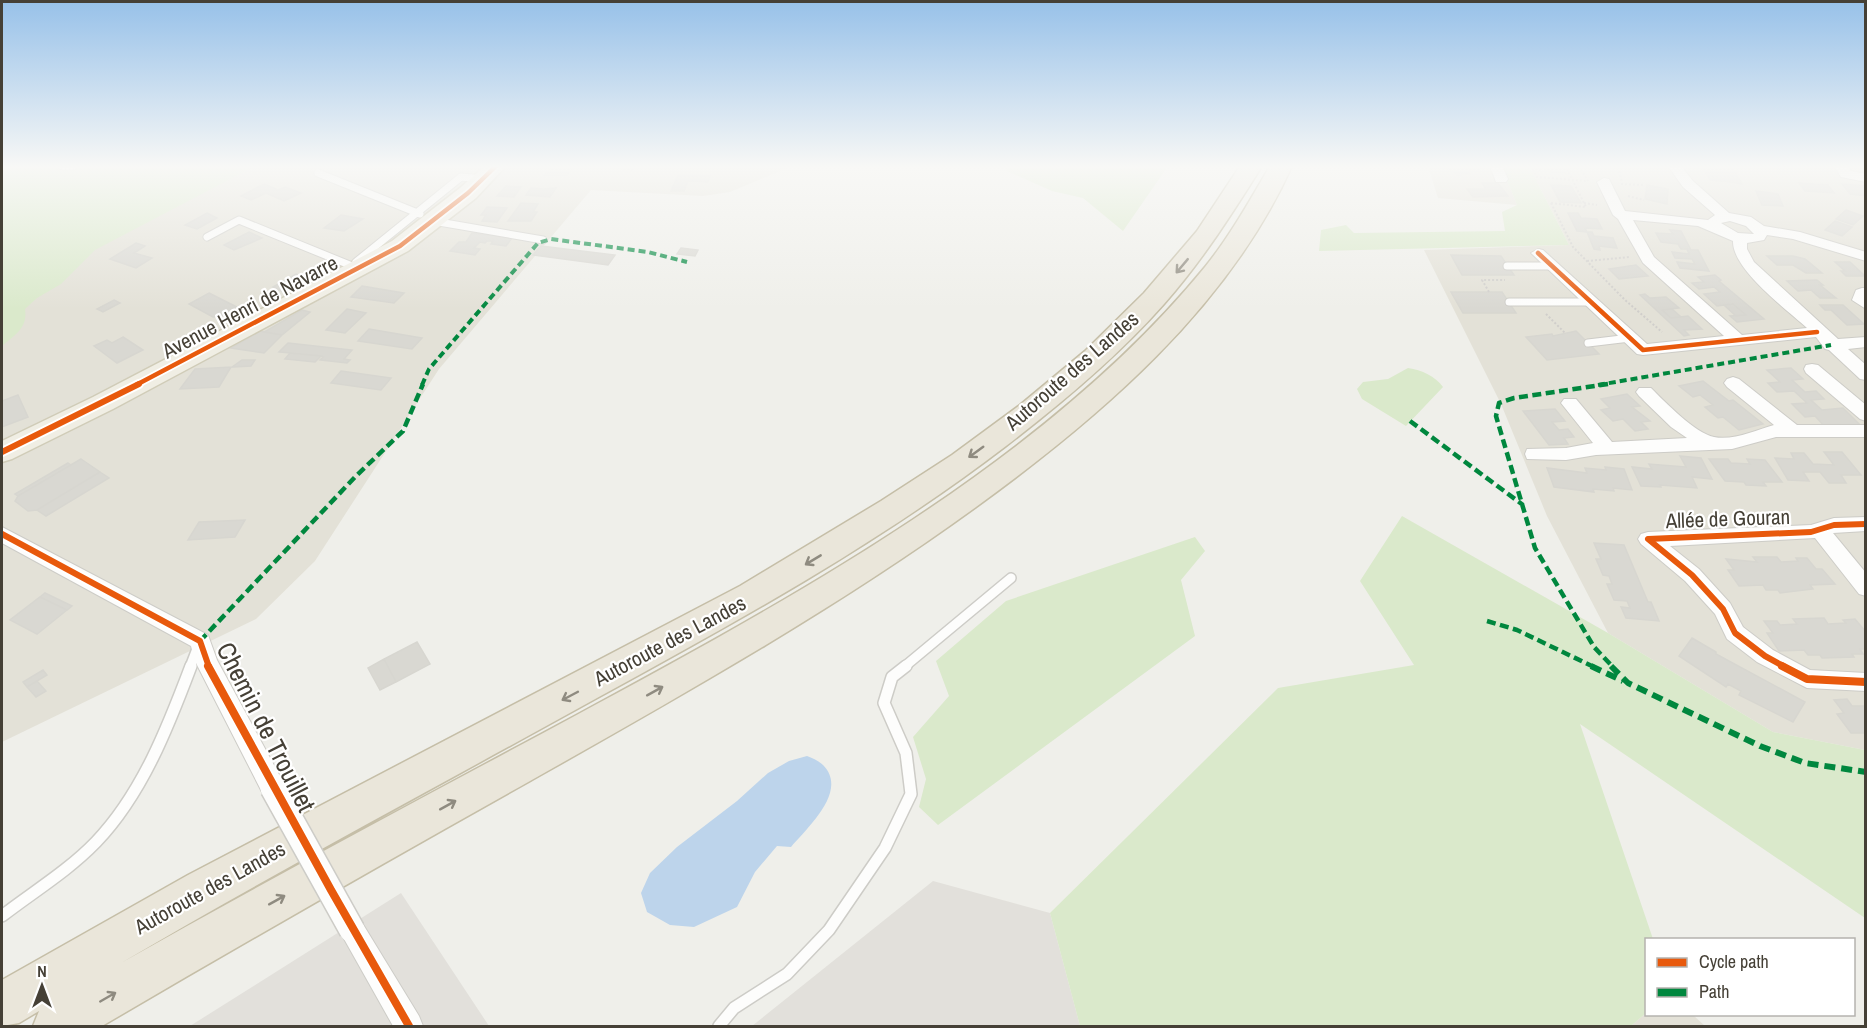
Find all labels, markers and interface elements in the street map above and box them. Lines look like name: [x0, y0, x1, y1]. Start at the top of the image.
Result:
street label: Avenue Henri de Navarre: [156, 248, 343, 366]
one-way arrow: [1175, 258, 1189, 273]
street label: Autoroute des Landes: [998, 304, 1145, 438]
one-way arrow: [968, 446, 984, 458]
street label: Allée de Gouran: [1664, 502, 1791, 535]
one-way arrow: [805, 554, 822, 566]
street label: Autoroute des Landes: [588, 588, 751, 693]
street label: Chemin de Trouillet: [209, 636, 324, 818]
one-way arrow: [646, 685, 663, 697]
one-way arrow: [561, 691, 579, 702]
one-way arrow: [438, 799, 456, 810]
street label: Autoroute des Landes: [128, 834, 290, 942]
one-way arrow: [268, 894, 285, 906]
legend: [1645, 938, 1855, 1016]
text: Cycle path: [1699, 949, 1769, 974]
north arrow: [12, 956, 72, 1016]
text: N: [37, 960, 47, 982]
text: Path: [1699, 979, 1729, 1004]
one-way arrow: [99, 991, 116, 1003]

